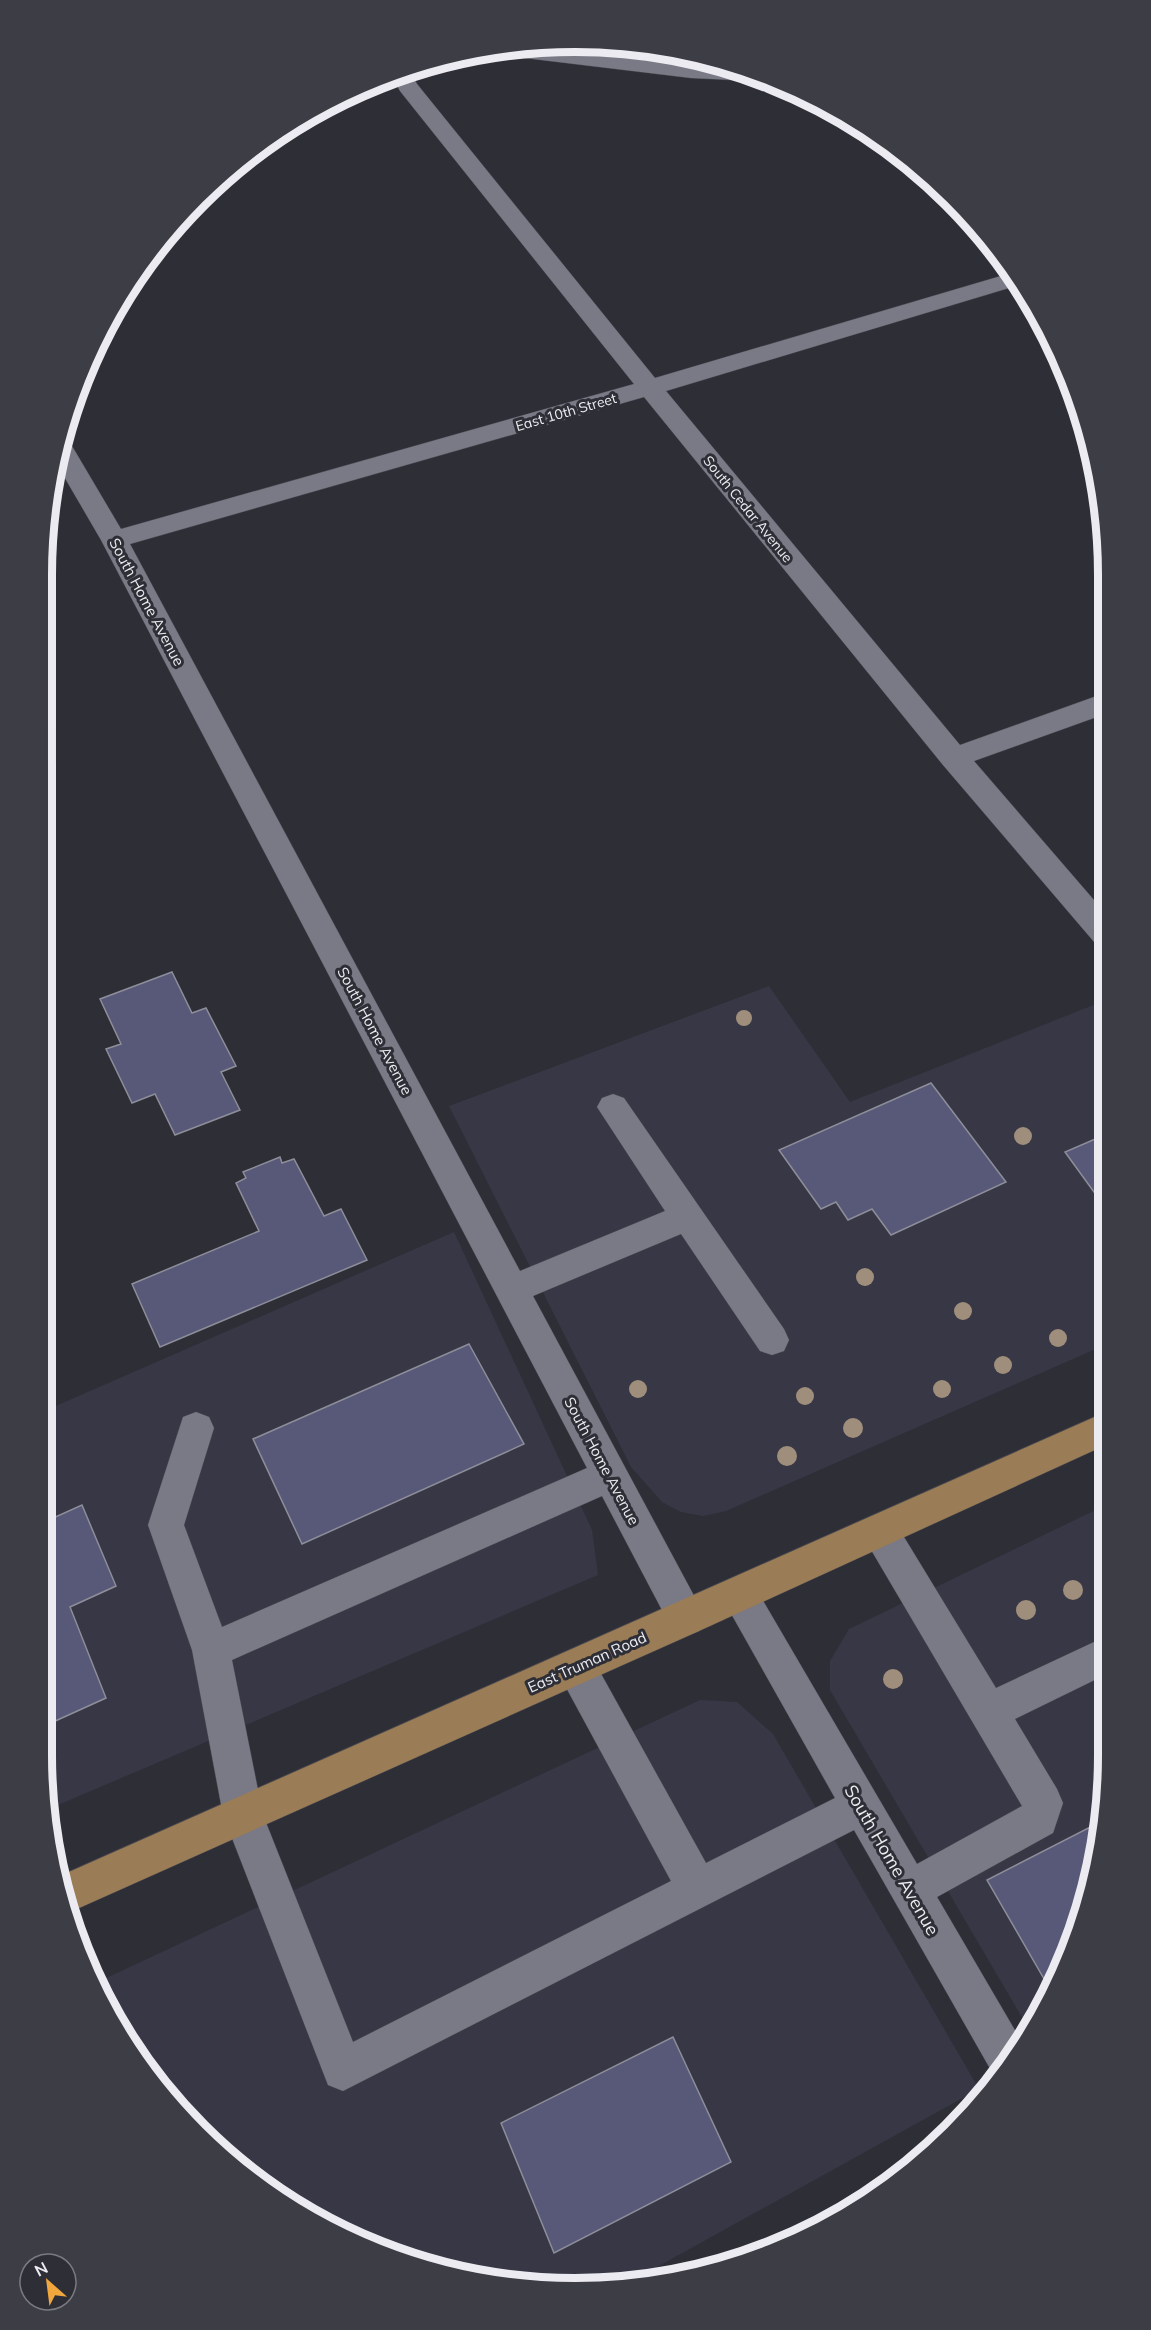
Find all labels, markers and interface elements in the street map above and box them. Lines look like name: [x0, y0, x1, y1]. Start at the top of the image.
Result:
street label: East 10th Street: [513, 389, 619, 435]
street label: South Cedar Avenue: [699, 452, 797, 566]
street label: South Home Avenue: [105, 535, 189, 669]
street label: South Home Avenue: [333, 964, 417, 1098]
street label: South Home Avenue: [560, 1394, 644, 1528]
street label: East Truman Road: [525, 1627, 649, 1697]
street label: South Home Avenue: [839, 1780, 945, 1940]
north arrow: [18, 2252, 78, 2312]
text: N: [31, 2257, 51, 2280]

